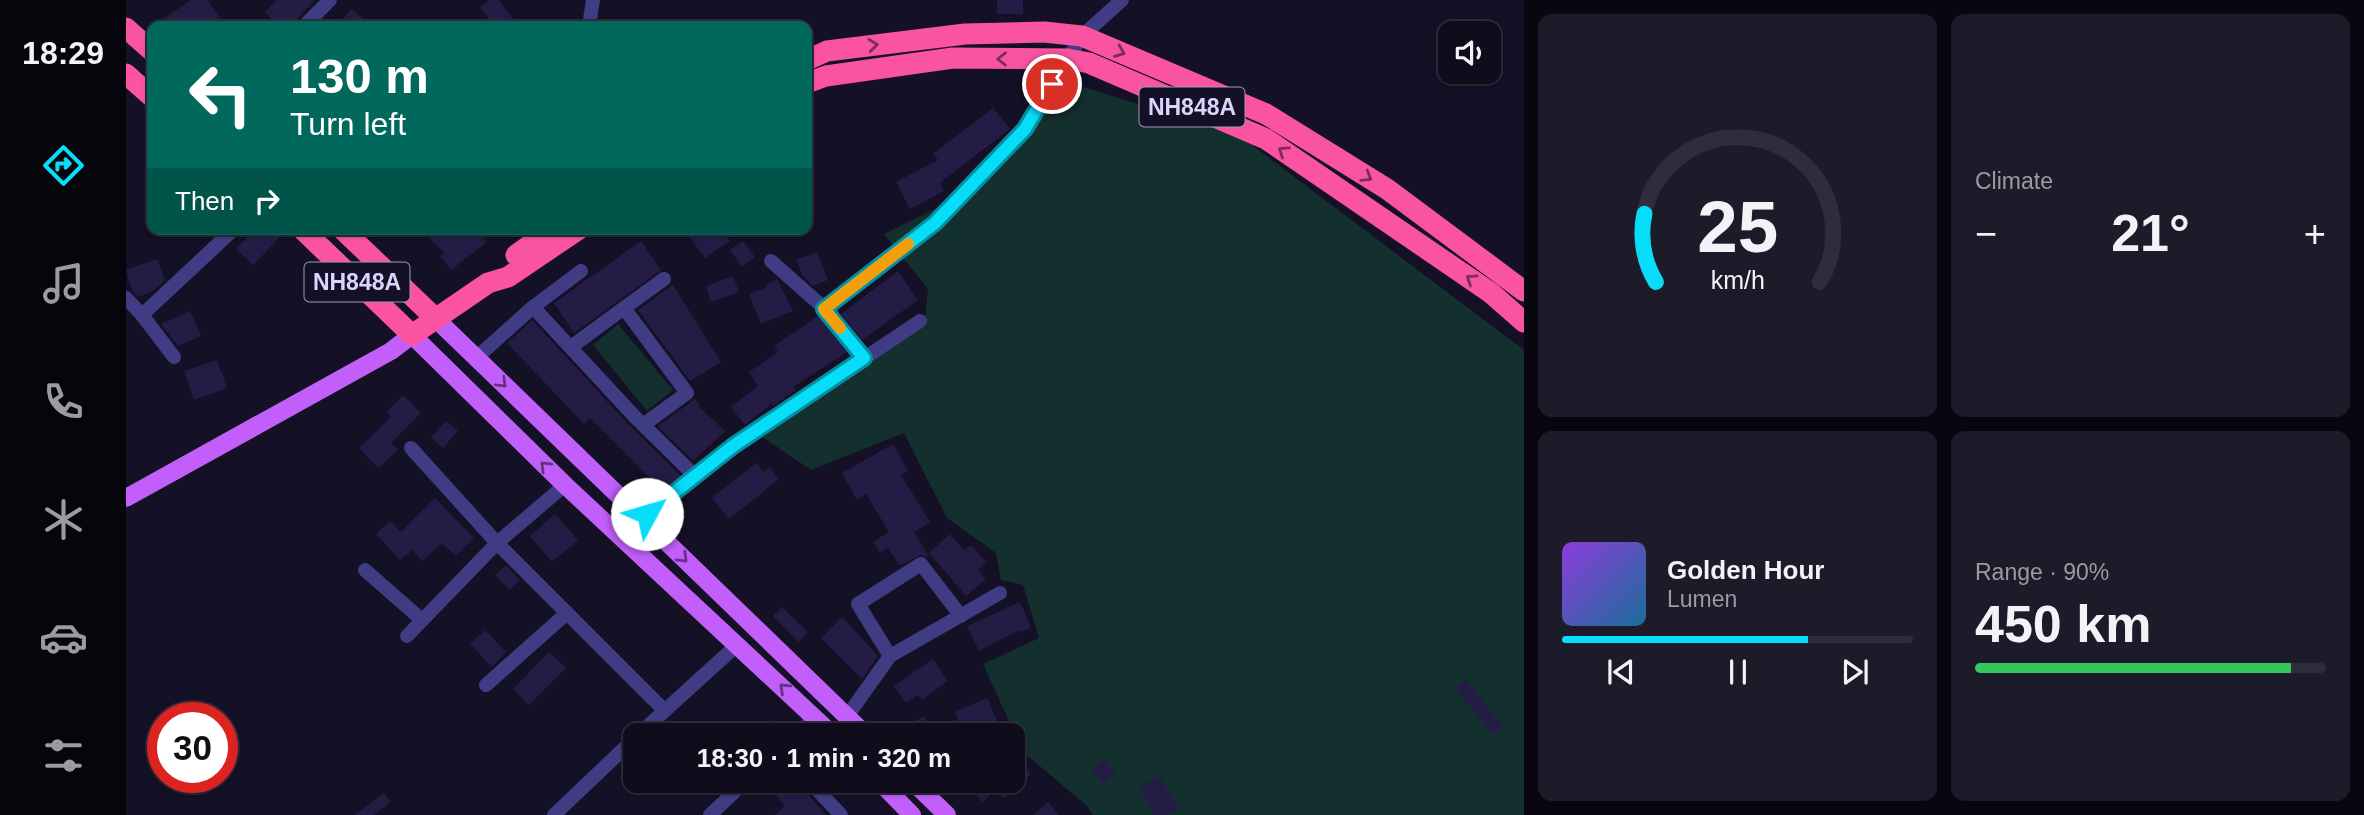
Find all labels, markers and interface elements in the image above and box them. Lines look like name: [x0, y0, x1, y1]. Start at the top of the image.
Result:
map controls: [1438, 21, 1501, 84]
button: sound: [1438, 21, 1501, 84]
text: 18:29: [22, 35, 104, 71]
one-way arrow: [867, 38, 878, 53]
one-way arrow: [1114, 44, 1126, 58]
icon: left: [175, 49, 266, 140]
text: 130 m: [290, 49, 429, 103]
one-way arrow: [996, 51, 1007, 67]
pin: [1022, 54, 1082, 114]
icon: arrive: [1033, 65, 1071, 103]
road number: NH848A: [1140, 88, 1244, 127]
text: Turn left: [290, 106, 406, 142]
icon: directions: [39, 141, 88, 190]
one-way arrow: [1278, 147, 1291, 159]
one-way arrow: [1359, 168, 1372, 181]
text: Climate: [1975, 168, 2053, 194]
icon: right: [248, 182, 286, 220]
text: Then: [175, 186, 234, 216]
text: 25: [1697, 186, 1778, 267]
text: 21°: [2111, 204, 2190, 262]
text: −: [1975, 213, 1997, 255]
text: +: [2304, 213, 2326, 255]
icon: music: [39, 259, 88, 308]
road number: NH848A: [304, 262, 410, 302]
text: km/h: [1710, 265, 1765, 293]
one-way arrow: [1466, 275, 1479, 287]
one-way arrow: [493, 374, 506, 387]
icon: phone: [39, 377, 88, 426]
one-way arrow: [541, 461, 554, 474]
position arrow: [610, 477, 684, 551]
icon: climate: [39, 495, 88, 544]
one-way arrow: [675, 549, 688, 562]
text: Golden Hour: [1667, 555, 1824, 585]
text: Range · 90%: [1975, 559, 2109, 585]
text: Lumen: [1667, 586, 1737, 612]
text: 450 km: [1975, 595, 2151, 653]
icon: car: [39, 613, 88, 662]
icon: previous: [1602, 653, 1640, 691]
icon: pause: [1719, 653, 1757, 691]
icon: next: [1836, 653, 1874, 691]
one-way arrow: [779, 684, 792, 696]
speed limit sign: 30: [147, 702, 238, 793]
icon: filters: [39, 731, 88, 780]
text: 18:30 · 1 min · 320 m: [697, 743, 951, 773]

